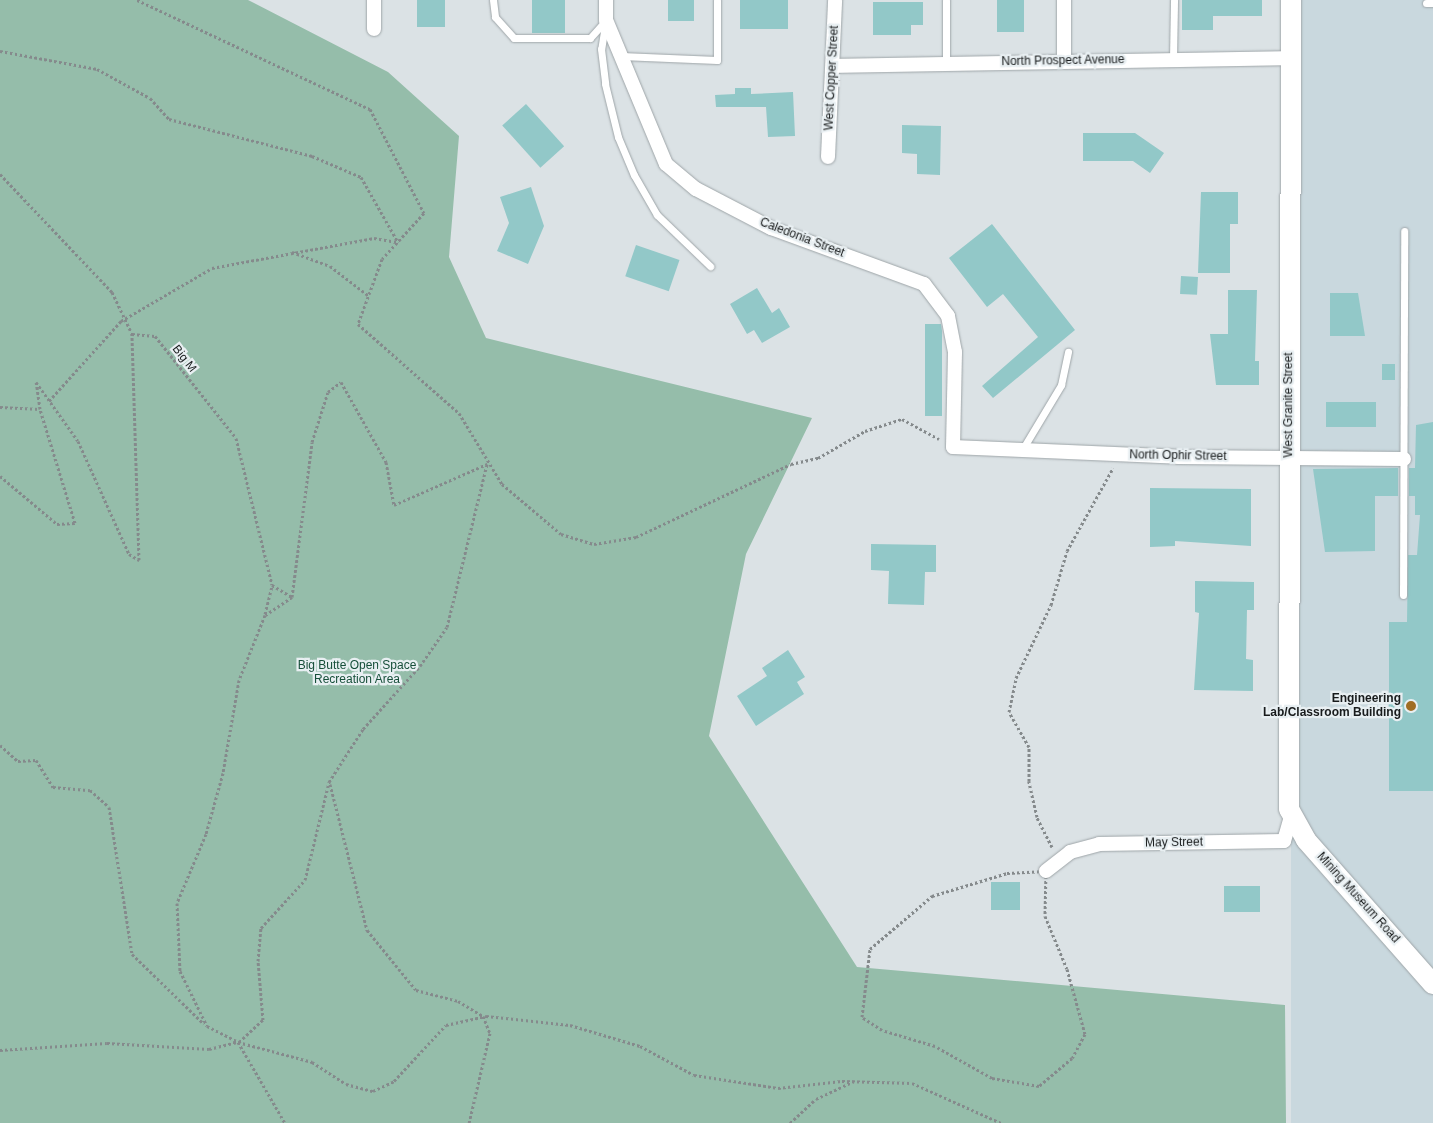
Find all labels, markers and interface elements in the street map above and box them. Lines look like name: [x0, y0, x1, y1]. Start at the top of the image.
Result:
street label: West Copper Street: [822, 25, 842, 131]
street label: North Prospect Avenue: [1001, 53, 1125, 69]
street label: Caledonia Street: [758, 215, 846, 261]
street label: Big M: [169, 342, 199, 376]
street label: West Granite Street: [1282, 352, 1296, 458]
street label: North Ophir Street: [1129, 448, 1227, 464]
park label: Big Butte Open Space Recreation Area: [298, 659, 416, 687]
place label: Engineering Lab/Classroom Building: [1263, 692, 1401, 720]
marker: Engineering Lab/Classroom Building: [1405, 700, 1417, 712]
street label: May Street: [1145, 835, 1203, 851]
street label: Mining Museum Road: [1314, 850, 1402, 946]

